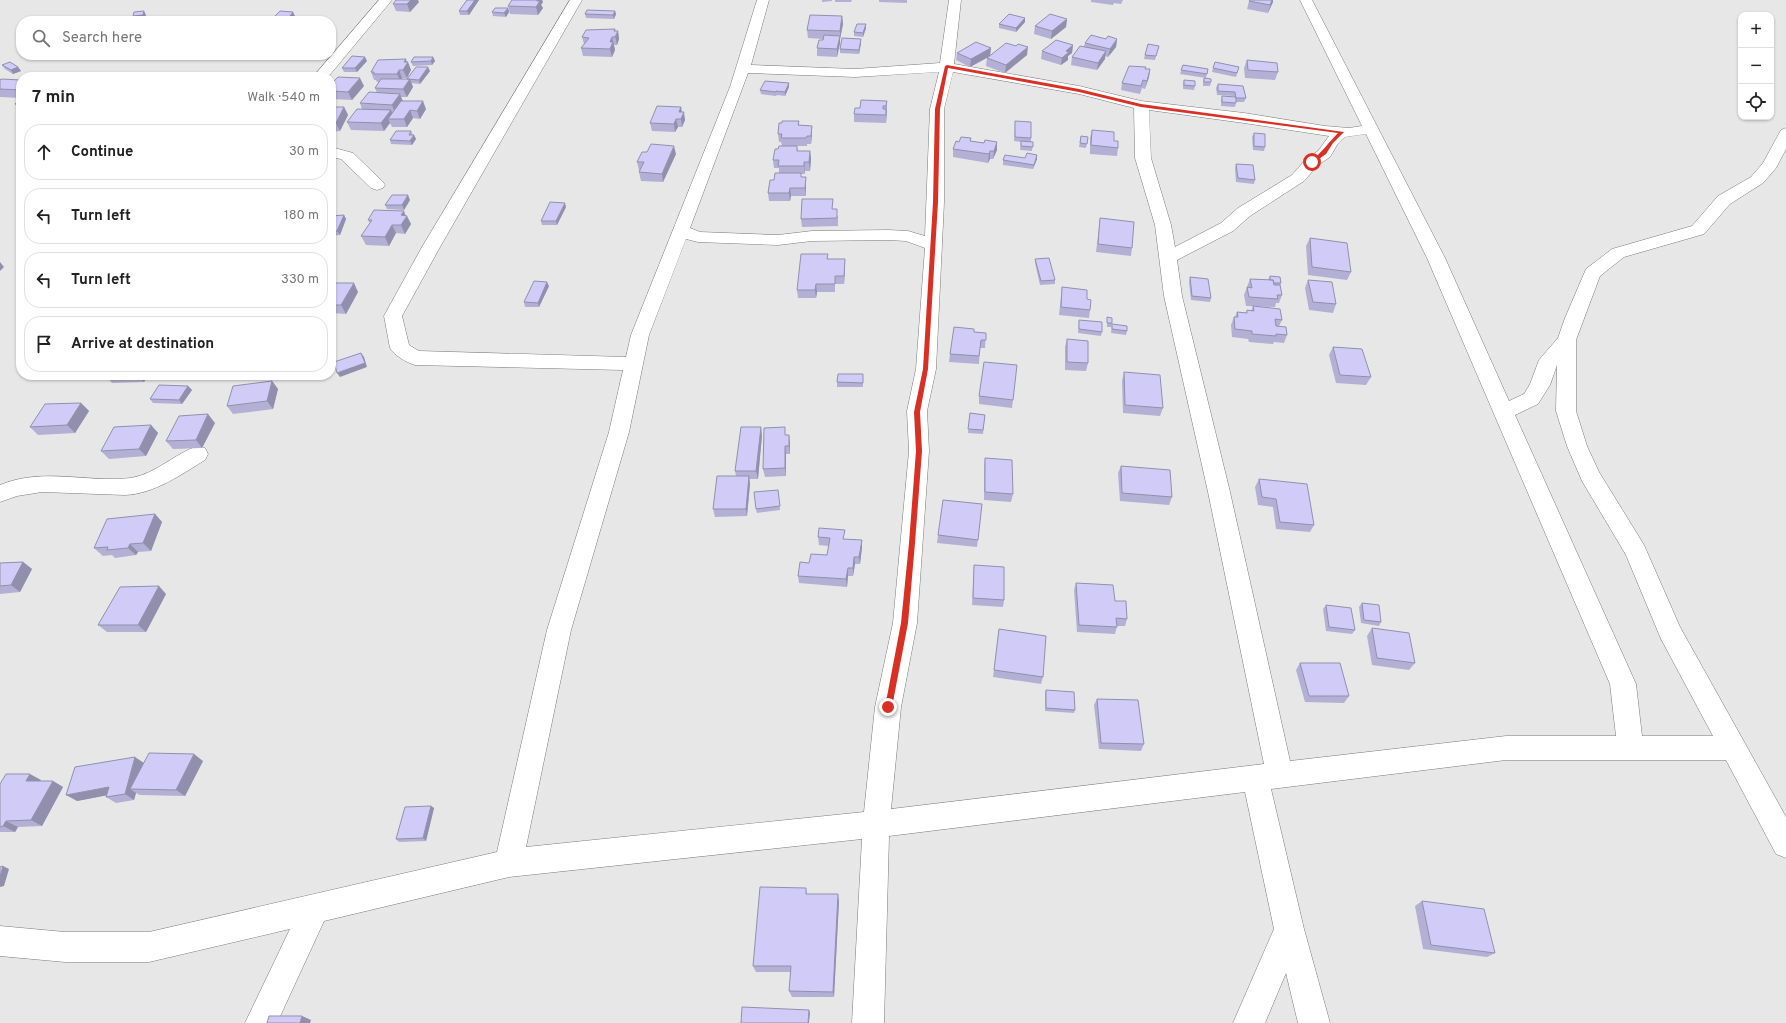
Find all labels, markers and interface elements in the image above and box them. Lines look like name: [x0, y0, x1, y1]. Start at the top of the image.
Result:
map controls: [1738, 12, 1774, 120]
button: +: [1738, 12, 1774, 48]
search box: [16, 16, 336, 60]
icon: search: [30, 27, 52, 49]
text: Search here: [62, 29, 142, 48]
button: −: [1738, 48, 1774, 84]
button: locate: [1738, 84, 1774, 120]
text: 7 min: [32, 87, 75, 109]
text: Walk · 540 m: [247, 90, 320, 106]
icon: ahead: [33, 141, 55, 163]
text: Continue: [71, 143, 133, 162]
text: 30 m: [289, 144, 319, 160]
route start: [1303, 153, 1321, 171]
icon: left: [33, 205, 55, 227]
text: Turn left: [71, 207, 131, 226]
text: 180 m: [284, 208, 319, 224]
icon: left: [33, 269, 55, 291]
text: Turn left: [71, 271, 131, 290]
text: 330 m: [281, 272, 319, 288]
icon: arrive: [33, 333, 55, 355]
text: Arrive at destination: [71, 335, 214, 354]
route end: [879, 698, 897, 716]

